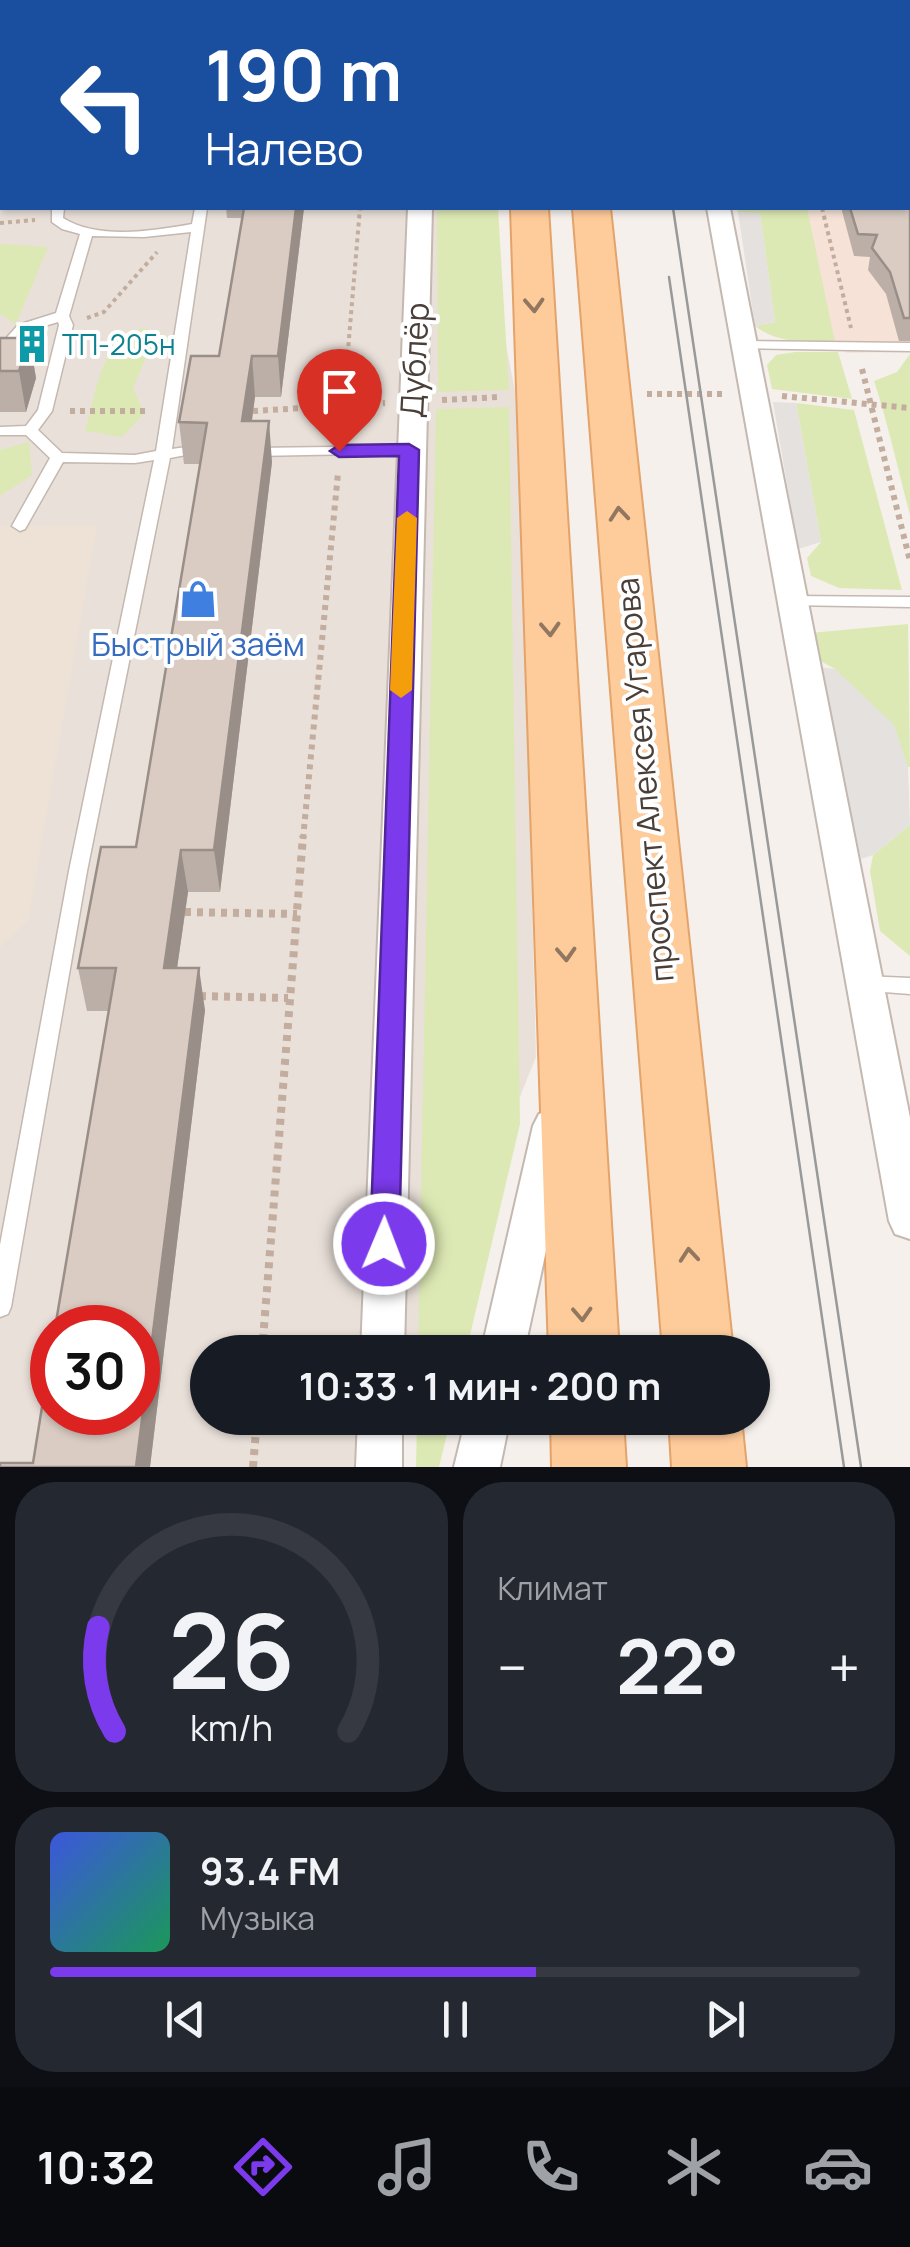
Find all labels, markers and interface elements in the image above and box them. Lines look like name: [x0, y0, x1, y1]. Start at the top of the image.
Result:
text: 190 m: [205, 26, 402, 122]
icon: left: [40, 40, 170, 170]
text: Налево: [205, 117, 364, 179]
one-way arrow: [523, 297, 544, 313]
street label: Дублёр: [389, 301, 439, 419]
building icon: ТП-205н: [11, 323, 53, 365]
place label: ТП-205н: [62, 325, 176, 363]
pin: [297, 349, 382, 452]
icon: arrive: [312, 364, 367, 419]
one-way arrow: [608, 505, 630, 521]
street label: проспект Алексея Угарова: [604, 576, 684, 984]
shop icon: Быстрый заём: [177, 578, 219, 620]
place label: Быстрый заём: [91, 622, 305, 666]
one-way arrow: [539, 622, 560, 638]
one-way arrow: [555, 947, 576, 963]
position arrow: [332, 1192, 436, 1296]
one-way arrow: [679, 1247, 700, 1263]
speed limit sign: 30: [30, 1305, 160, 1435]
one-way arrow: [571, 1306, 592, 1322]
text: 10:33 · 1 мин · 200 m: [299, 1359, 661, 1411]
text: Климат: [498, 1566, 608, 1610]
text: 26: [168, 1578, 295, 1720]
text: 22°: [616, 1614, 739, 1717]
text: −: [498, 1629, 527, 1705]
text: +: [828, 1629, 860, 1705]
text: km/h: [190, 1703, 273, 1752]
text: 93.4 FM: [200, 1844, 340, 1896]
text: Музыка: [200, 1896, 315, 1940]
icon: previous: [158, 1992, 213, 2047]
icon: pause: [428, 1992, 483, 2047]
icon: next: [698, 1992, 753, 2047]
icon: directions: [228, 2132, 298, 2202]
icon: music: [372, 2132, 442, 2202]
icon: phone: [516, 2132, 586, 2202]
icon: climate: [659, 2132, 729, 2202]
icon: car: [803, 2132, 873, 2202]
text: 10:32: [37, 2136, 155, 2198]

